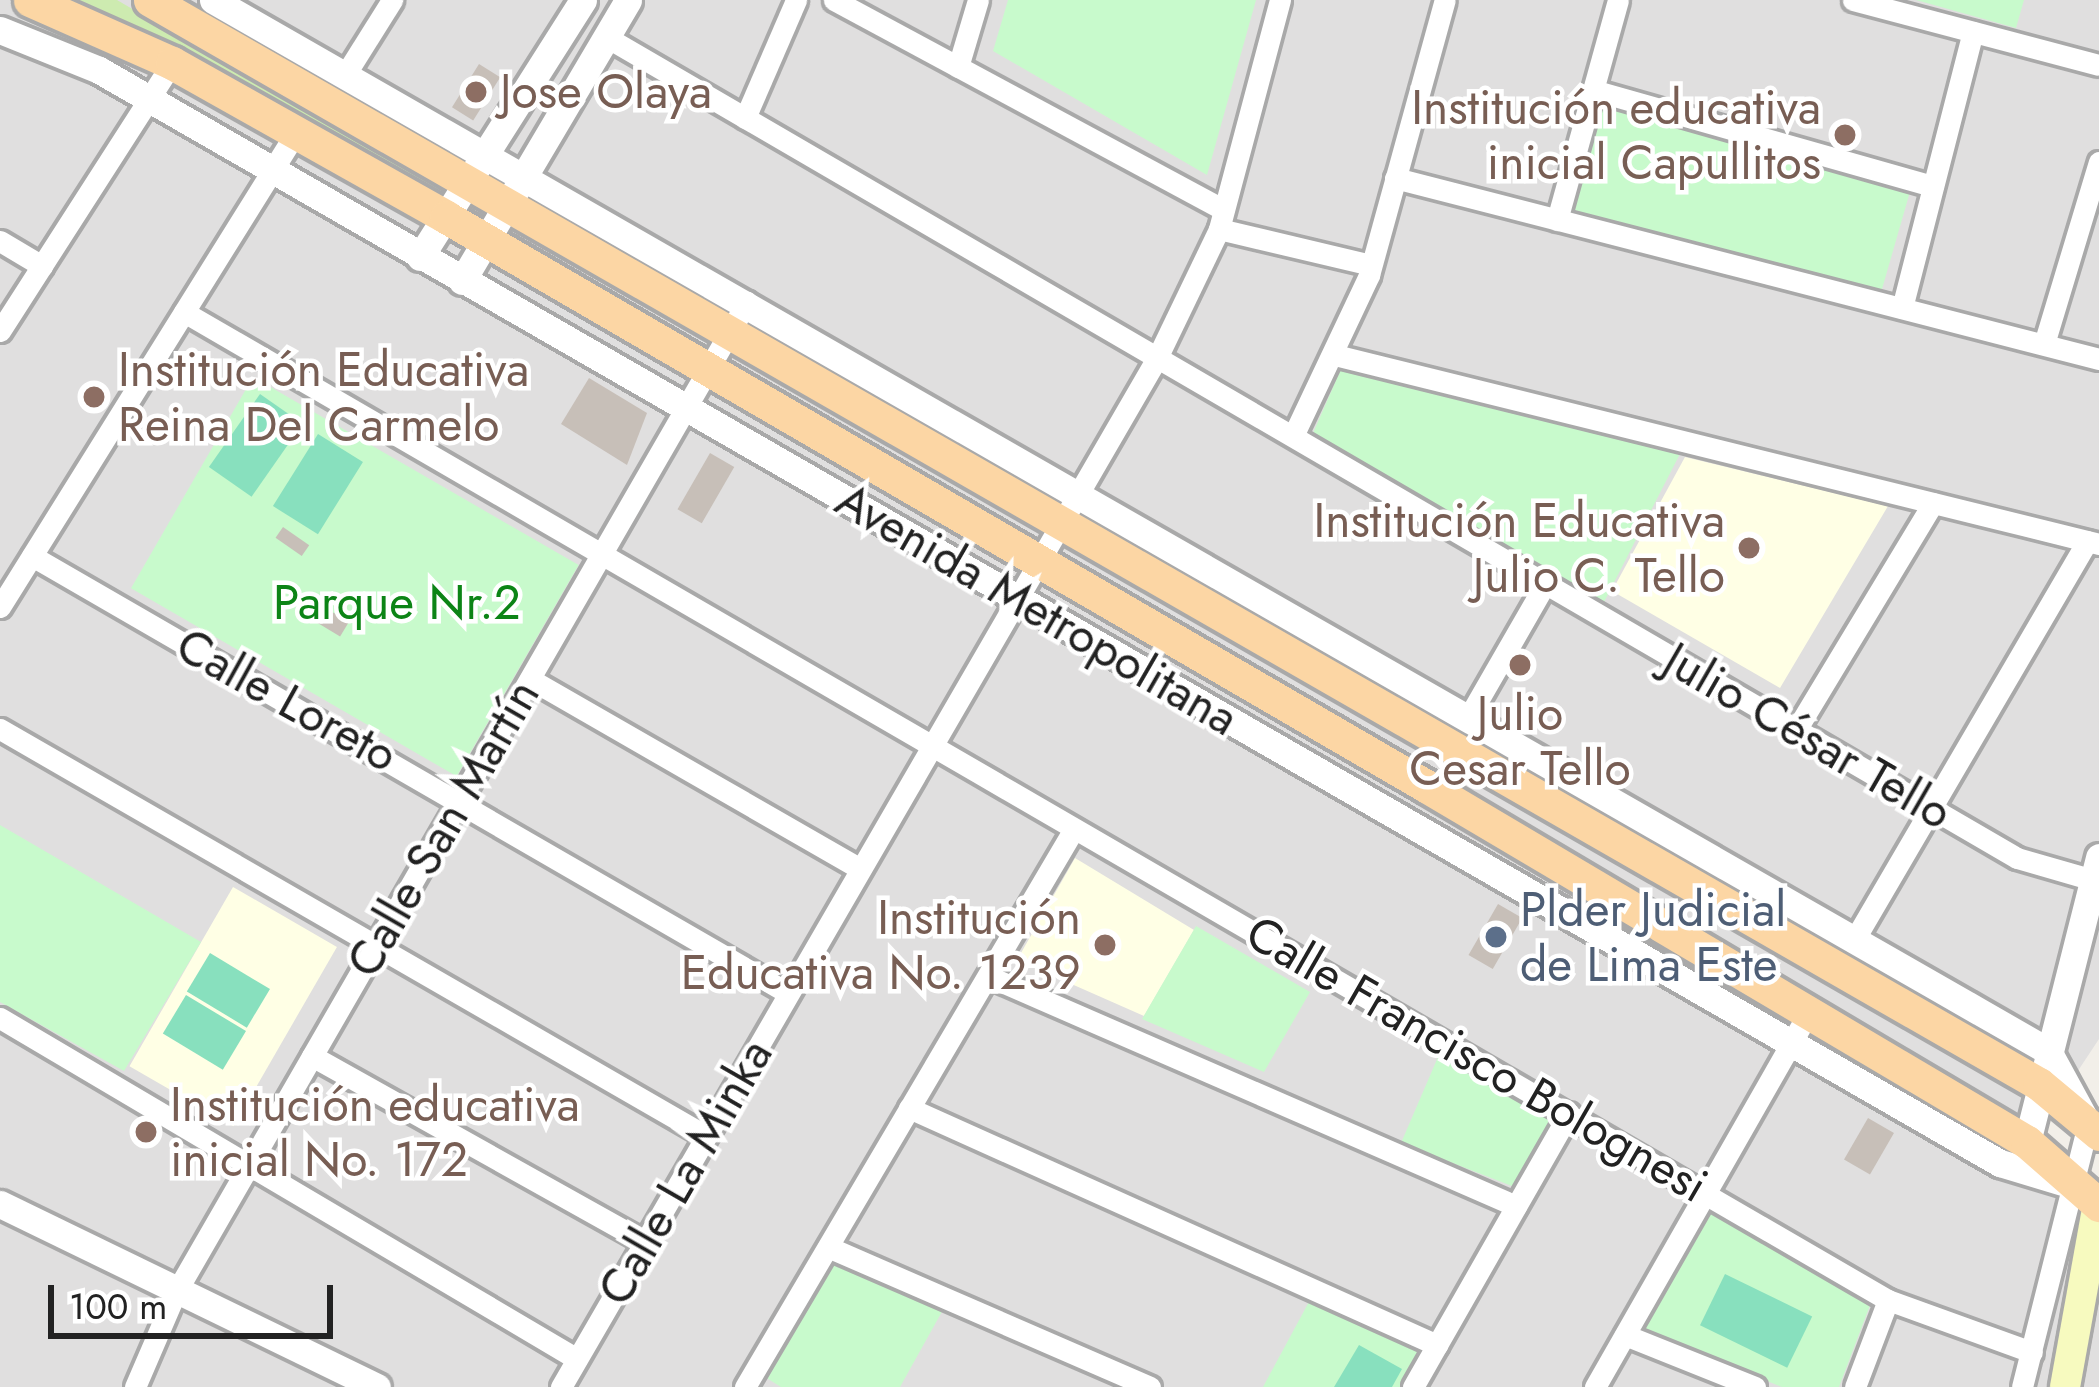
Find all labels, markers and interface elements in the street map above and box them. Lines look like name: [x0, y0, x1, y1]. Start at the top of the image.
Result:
place label: Jose Olaya: [500, 63, 712, 121]
place label: Institución educativa inicial Capullitos: [1411, 78, 1821, 191]
marker: Jose Olaya: [463, 79, 489, 105]
marker: Institución educativa inicial Capullitos: [1832, 122, 1858, 148]
place label: Institución Educativa Reina Del Carmelo: [118, 340, 529, 453]
marker: Institución Educativa Reina Del Carmelo: [81, 384, 107, 410]
street label: Avenida Metropolitana: [826, 471, 1248, 747]
place label: Institución Educativa Julio C. Tello: [1314, 491, 1725, 604]
marker: Institución Educativa Julio C. Tello: [1736, 535, 1762, 561]
park label: Parque Nr.2: [273, 574, 521, 632]
street label: Calle Loreto: [167, 616, 407, 784]
street label: Julio César Tello: [1654, 630, 1962, 842]
marker: Julio Cesar Tello: [1507, 652, 1533, 678]
street label: Calle San Martín: [335, 669, 551, 987]
place label: Julio Cesar Tello: [1409, 684, 1631, 797]
place label: Plder Judicial de Lima Este: [1520, 880, 1786, 993]
place label: Institución Educativa No. 1239: [681, 888, 1081, 1001]
street label: Calle Francisco Bolognesi: [1236, 903, 1718, 1215]
marker: Plder Judicial de Lima Este: [1483, 924, 1509, 950]
marker: Institución Educativa No. 1239: [1092, 932, 1118, 958]
street label: Calle La Minka: [586, 1029, 784, 1315]
place label: Institución educativa inicial No. 172: [170, 1075, 580, 1188]
marker: Institución educativa inicial No. 172: [133, 1119, 159, 1145]
scale bar: [54, 1261, 339, 1335]
text: 100 m: [69, 1280, 167, 1332]

